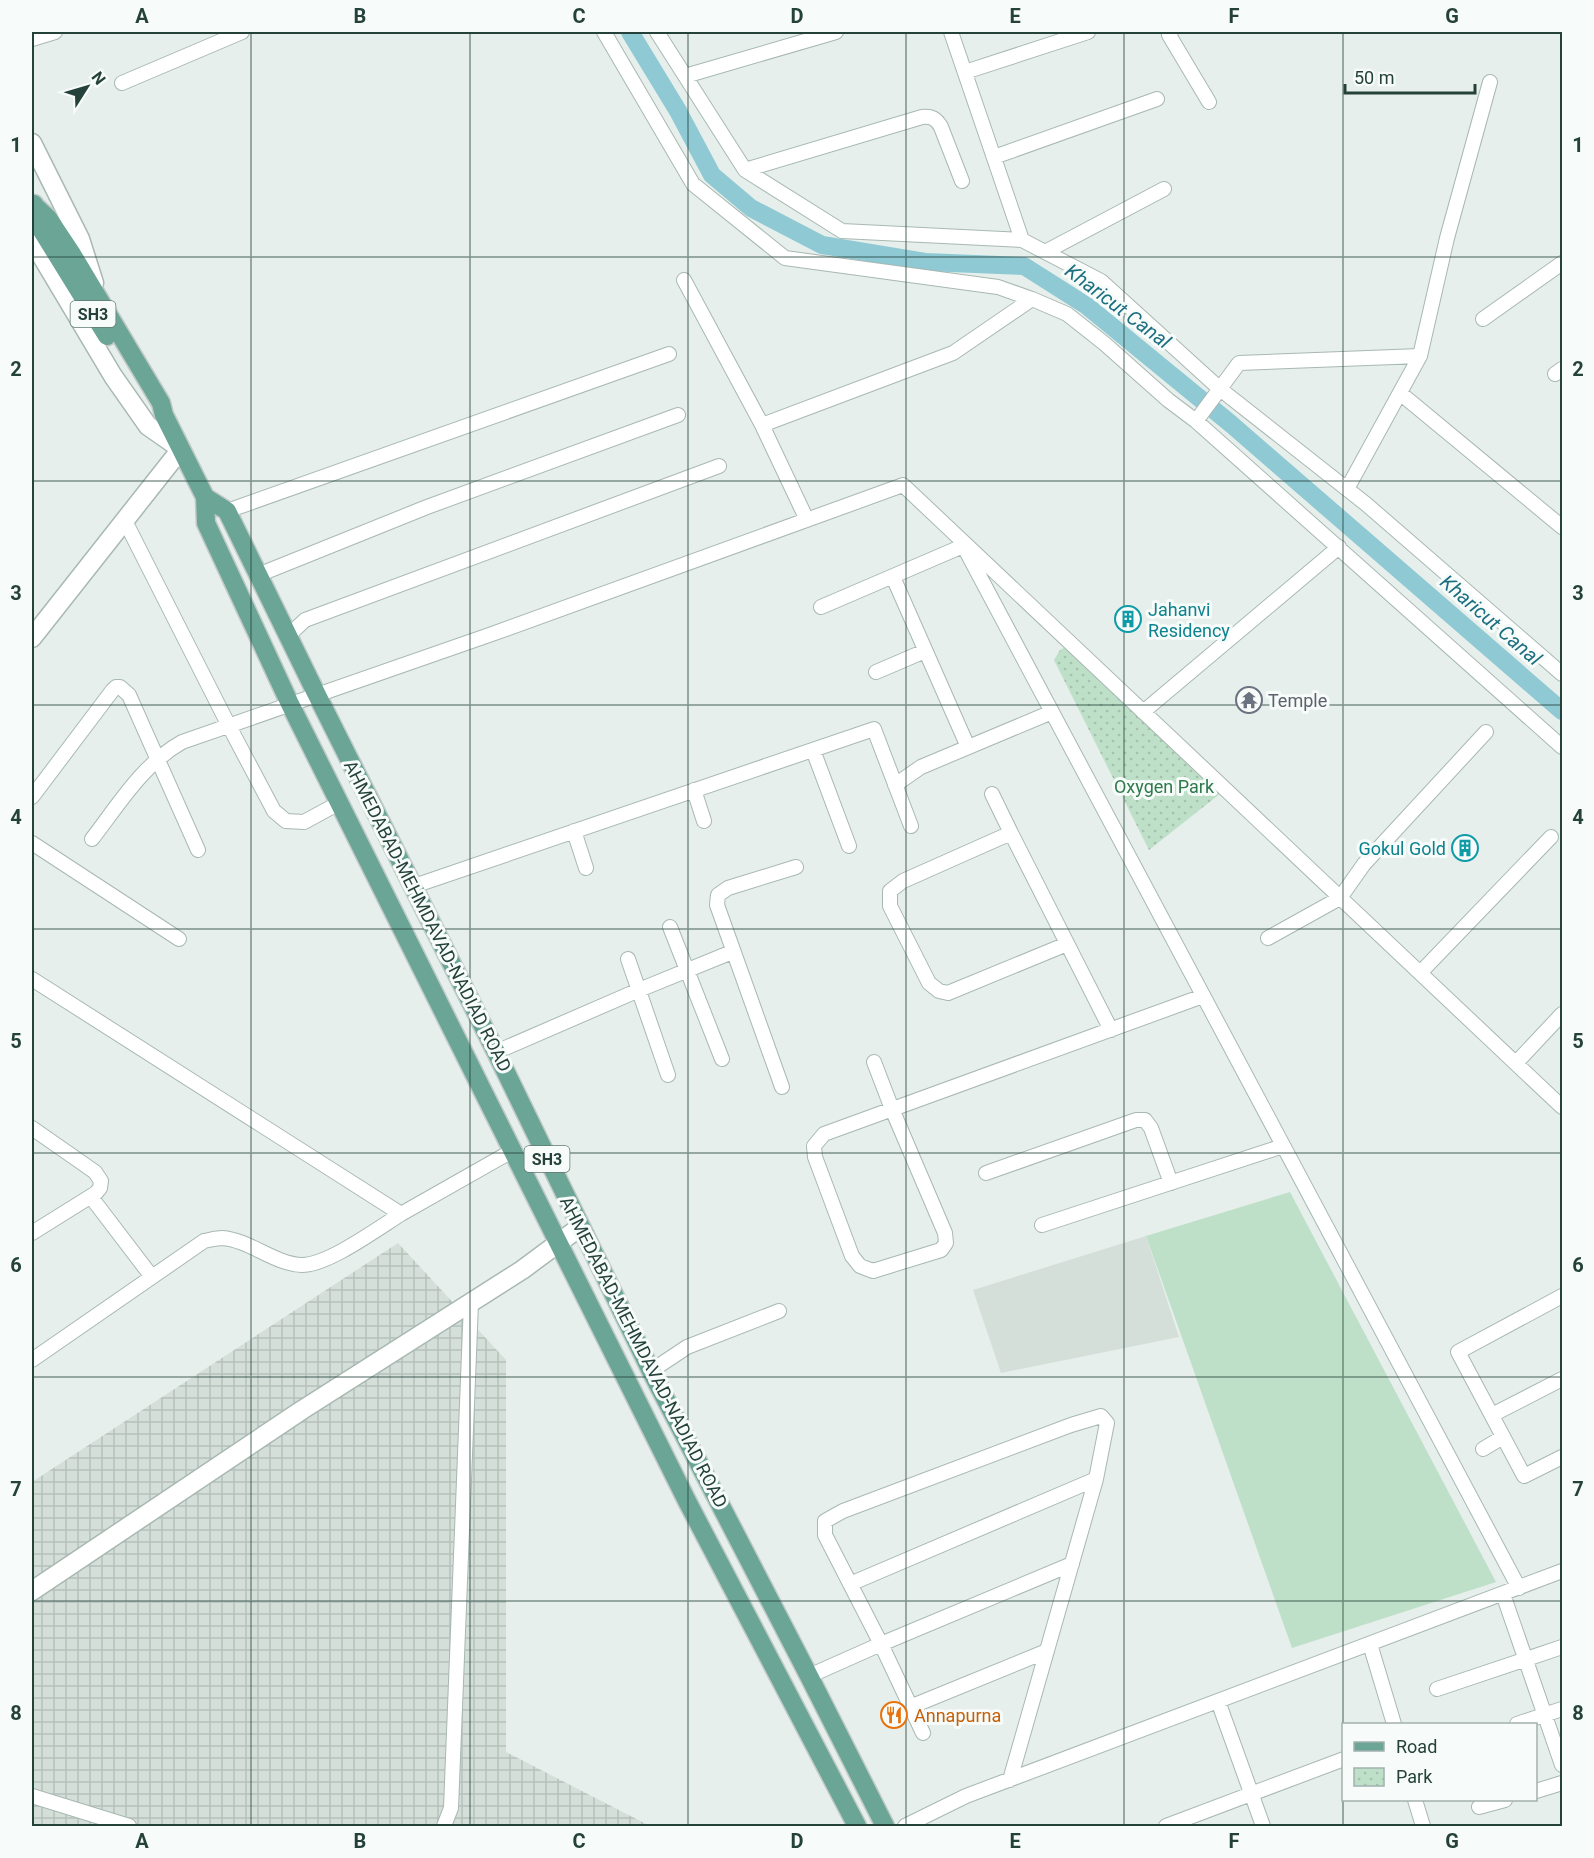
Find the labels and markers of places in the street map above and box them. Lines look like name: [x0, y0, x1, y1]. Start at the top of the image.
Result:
place label: Jahanvi Residency: [1148, 599, 1230, 641]
building icon: Jahanvi Residency: [1113, 604, 1143, 634]
temple icon: Temple: [1234, 685, 1264, 715]
place label: Temple: [1268, 690, 1327, 711]
building icon: Gokul Gold: [1450, 833, 1480, 863]
place label: Gokul Gold: [1359, 838, 1446, 859]
restaurant icon: Annapurna: [879, 1700, 909, 1730]
place label: Annapurna: [914, 1705, 1001, 1726]

